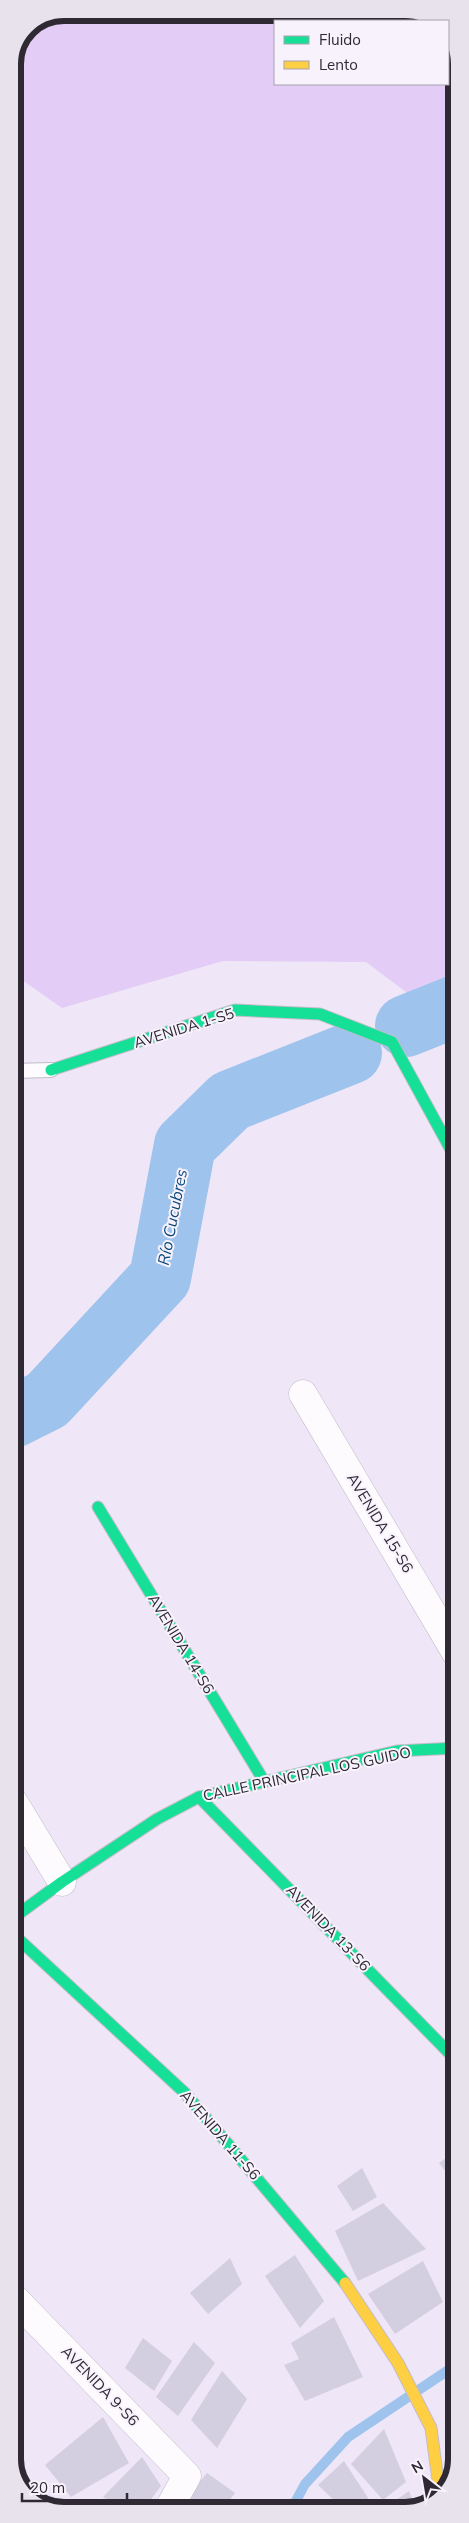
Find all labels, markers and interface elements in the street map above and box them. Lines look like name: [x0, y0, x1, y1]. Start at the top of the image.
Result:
legend: [274, 20, 449, 85]
text: Fluido: [319, 30, 361, 49]
text: Lento: [319, 55, 358, 74]
street label: AVENIDA 1-S5: [131, 1003, 236, 1052]
water label: Río Cucubres: [153, 1167, 191, 1267]
street label: AVENIDA 15-S6: [343, 1469, 418, 1576]
street label: AVENIDA 14-S6: [144, 1590, 219, 1697]
street label: CALLE PRINCIPAL LOS GUIDO: [201, 1742, 413, 1805]
street label: AVENIDA 13-S6: [282, 1880, 374, 1975]
street label: AVENIDA 11-S6: [176, 2086, 265, 2184]
street label: AVENIDA 9-S6: [57, 2342, 143, 2430]
north arrow: [399, 2453, 449, 2503]
text: N: [408, 2456, 426, 2477]
scale bar: [22, 2470, 128, 2502]
text: 20 m: [30, 2478, 65, 2497]

